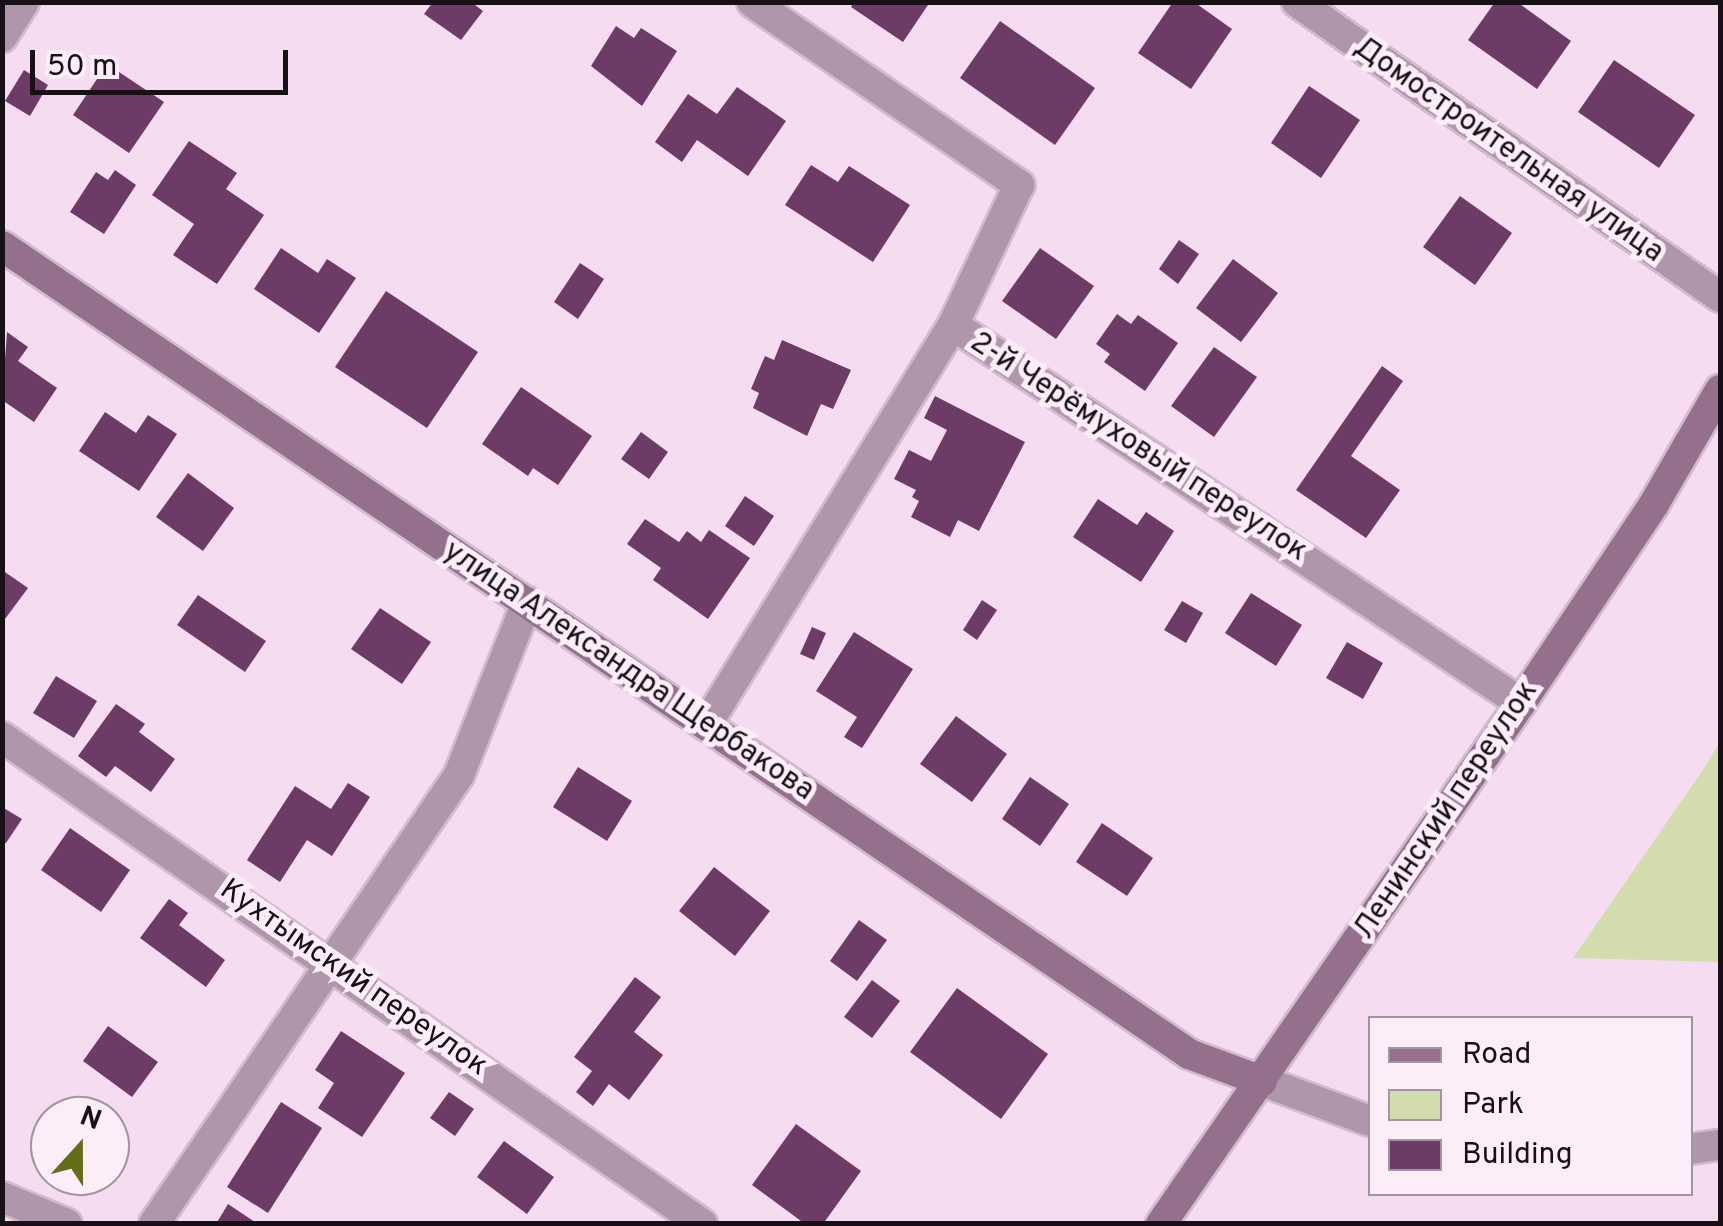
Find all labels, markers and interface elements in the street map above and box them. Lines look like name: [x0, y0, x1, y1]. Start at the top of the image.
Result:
scale bar: [35, 30, 292, 92]
street label: Домостроительная улица: [1346, 30, 1670, 272]
text: 50 m: [47, 49, 117, 86]
street label: 2-й Черёмуховый переулок: [963, 325, 1313, 571]
street label: улица Александра Щербакова: [435, 534, 821, 810]
street label: Ленинский переулок: [1347, 675, 1547, 947]
street label: Кухтымский переулок: [212, 873, 494, 1085]
legend: [1368, 1016, 1693, 1196]
text: Road: [1462, 1037, 1531, 1074]
text: Park: [1462, 1087, 1524, 1124]
north arrow: [30, 1096, 130, 1196]
text: N: [74, 1099, 106, 1140]
text: Building: [1462, 1137, 1573, 1174]

